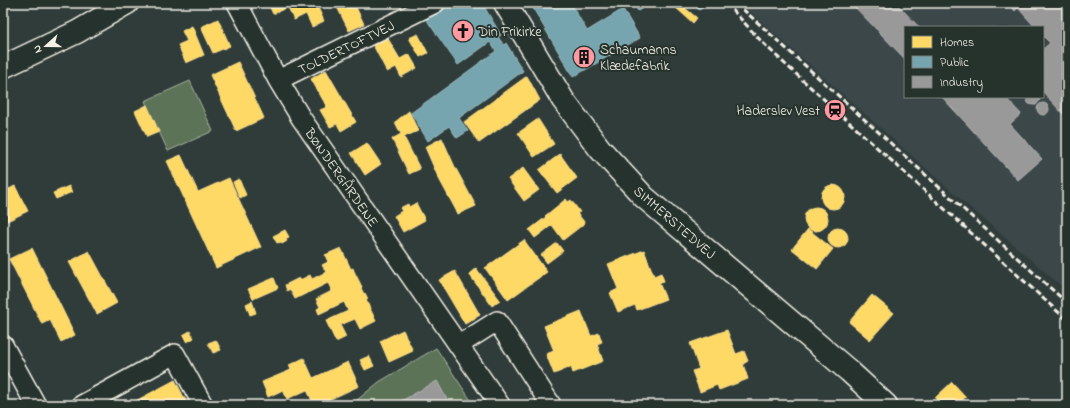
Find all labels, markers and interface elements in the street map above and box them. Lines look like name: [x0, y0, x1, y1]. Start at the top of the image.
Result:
street label: TOLDERTOFTVEJ: [295, 16, 398, 81]
church icon: Din Frikirke: [450, 18, 476, 44]
place label: Din Frikirke: [477, 22, 542, 43]
north arrow: [26, 26, 66, 66]
legend: [904, 26, 1044, 98]
text: Homes: [940, 34, 974, 52]
place label: Schaumanns Klædefabrik: [600, 40, 677, 77]
text: N: [29, 43, 46, 56]
building icon: Schaumanns Klædefabrik: [571, 44, 597, 70]
text: Public: [940, 54, 969, 72]
text: Industry: [940, 74, 983, 93]
station icon: Haderslev Vest: [822, 97, 848, 123]
place label: Haderslev Vest: [736, 101, 820, 122]
street label: BØNDERGÅRDENE: [298, 123, 384, 232]
street label: SIMMERSTEDVEJ: [628, 181, 720, 265]

